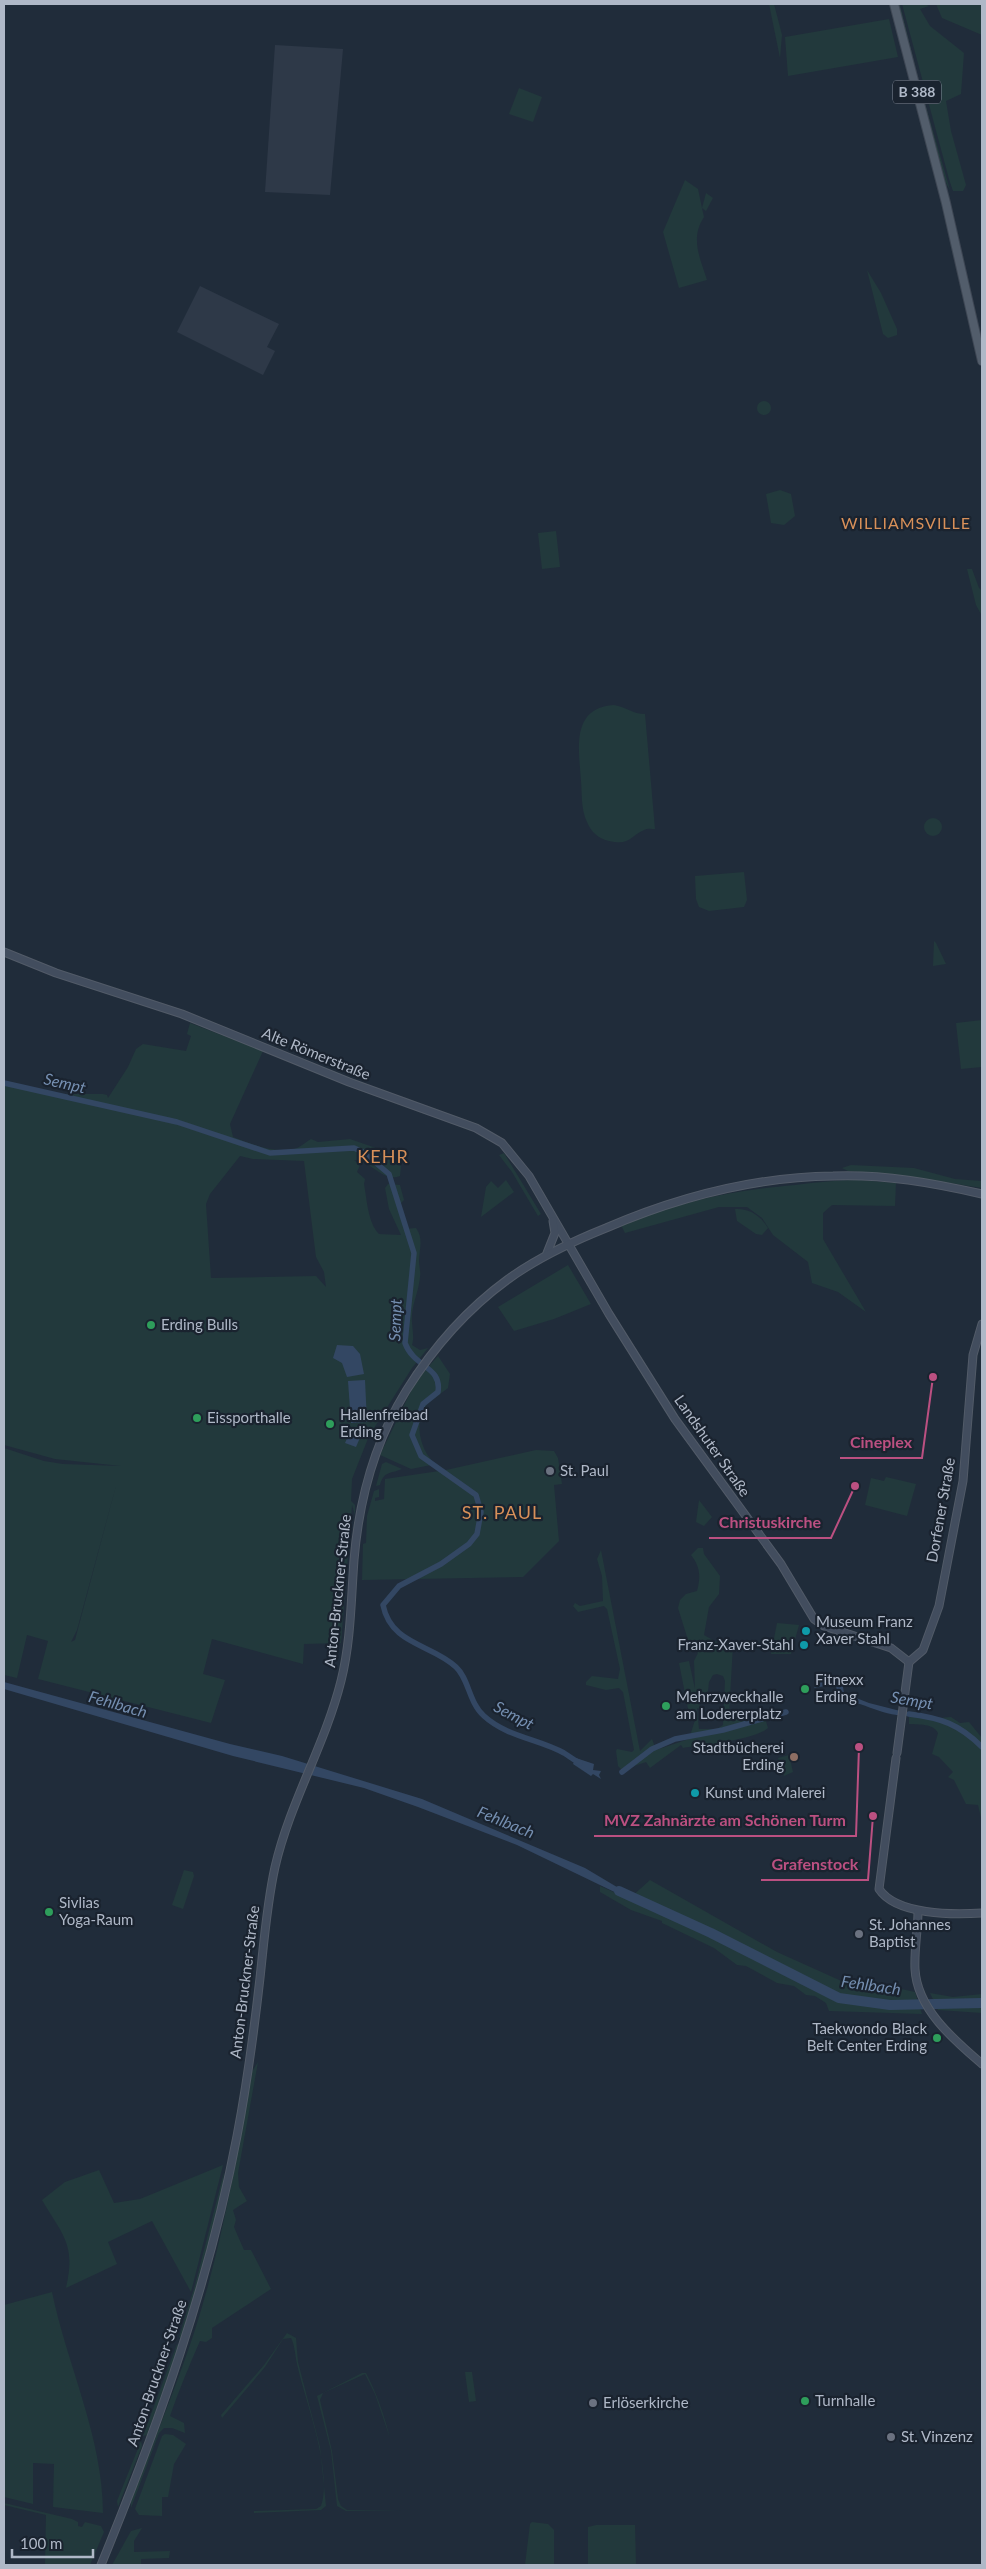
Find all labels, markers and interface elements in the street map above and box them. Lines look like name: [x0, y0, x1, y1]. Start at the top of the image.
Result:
road number: B 388: [893, 80, 941, 104]
district label: WILLIAMSVILLE: [841, 513, 971, 532]
street label: Alte Römerstraße: [260, 1023, 373, 1083]
water label: Sempt: [42, 1068, 88, 1097]
district label: KEHR: [357, 1145, 409, 1167]
water label: Sempt: [384, 1298, 405, 1342]
place label: Erding Bulls: [161, 1315, 238, 1333]
marker: Erding Bulls: [145, 1319, 157, 1331]
street label: Landshuter Straße: [671, 1391, 755, 1500]
place label: Hallenfreibad Erding: [340, 1405, 428, 1440]
place label: Eissporthalle: [207, 1408, 291, 1426]
marker: Eissporthalle: [191, 1412, 203, 1424]
marker: Hallenfreibad Erding: [324, 1418, 336, 1430]
callout: Cineplex: [840, 1427, 922, 1458]
text: Cineplex: [850, 1432, 913, 1451]
street label: Dorfener Straße: [922, 1456, 958, 1564]
place label: St. Paul: [560, 1461, 609, 1479]
marker: St. Paul: [544, 1465, 556, 1477]
district label: ST. PAUL: [462, 1501, 542, 1523]
callout: Christuskirche: [709, 1507, 831, 1538]
text: Christuskirche: [719, 1512, 822, 1531]
street label: Anton-Bruckner-Straße: [320, 1513, 354, 1668]
place label: Museum Franz Xaver Stahl: [816, 1612, 913, 1647]
marker: Museum Franz Xaver Stahl: [800, 1625, 812, 1637]
place label: Franz-Xaver-Stahl: [677, 1635, 794, 1653]
marker: Franz-Xaver-Stahl: [798, 1639, 810, 1651]
place label: Fitnexx Erding: [815, 1670, 864, 1705]
marker: Fitnexx Erding: [799, 1683, 811, 1695]
water label: Fehlbach: [87, 1686, 150, 1721]
water label: Sempt: [890, 1686, 935, 1713]
place label: Mehrzweckhalle am Lodererplatz: [676, 1687, 784, 1722]
water label: Sempt: [491, 1696, 538, 1733]
marker: Mehrzweckhalle am Lodererplatz: [660, 1700, 672, 1712]
place label: Stadtbücherei Erding: [693, 1738, 784, 1773]
marker: Stadtbücherei Erding: [788, 1751, 800, 1763]
place label: Kunst und Malerei: [705, 1783, 825, 1801]
marker: Kunst und Malerei: [689, 1787, 701, 1799]
water label: Fehlbach: [475, 1802, 538, 1842]
callout: MVZ Zahnärzte am Schönen Turm: [594, 1805, 856, 1836]
text: MVZ Zahnärzte am Schönen Turm: [604, 1810, 846, 1829]
callout: Grafenstock: [761, 1849, 868, 1880]
text: Grafenstock: [772, 1854, 859, 1873]
place label: Sivlias Yoga-Raum: [59, 1893, 133, 1928]
street label: Anton-Bruckner-Straße: [226, 1904, 262, 2059]
marker: Sivlias Yoga-Raum: [43, 1906, 55, 1918]
place label: St. Johannes Baptist: [869, 1915, 951, 1950]
marker: St. Johannes Baptist: [853, 1928, 865, 1940]
water label: Fehlbach: [840, 1971, 902, 1998]
place label: Taekwondo Black Belt Center Erding: [807, 2019, 927, 2054]
marker: Taekwondo Black Belt Center Erding: [931, 2032, 943, 2044]
street label: Anton-Bruckner-Straße: [122, 2297, 190, 2448]
place label: Turnhalle: [815, 2391, 875, 2409]
place label: Erlöserkirche: [603, 2393, 689, 2411]
marker: Turnhalle: [799, 2395, 811, 2407]
marker: Erlöserkirche: [587, 2397, 599, 2409]
place label: St. Vinzenz: [901, 2427, 973, 2445]
marker: St. Vinzenz: [885, 2431, 897, 2443]
scale bar: [12, 2526, 94, 2558]
text: 100 m: [20, 2534, 62, 2552]

